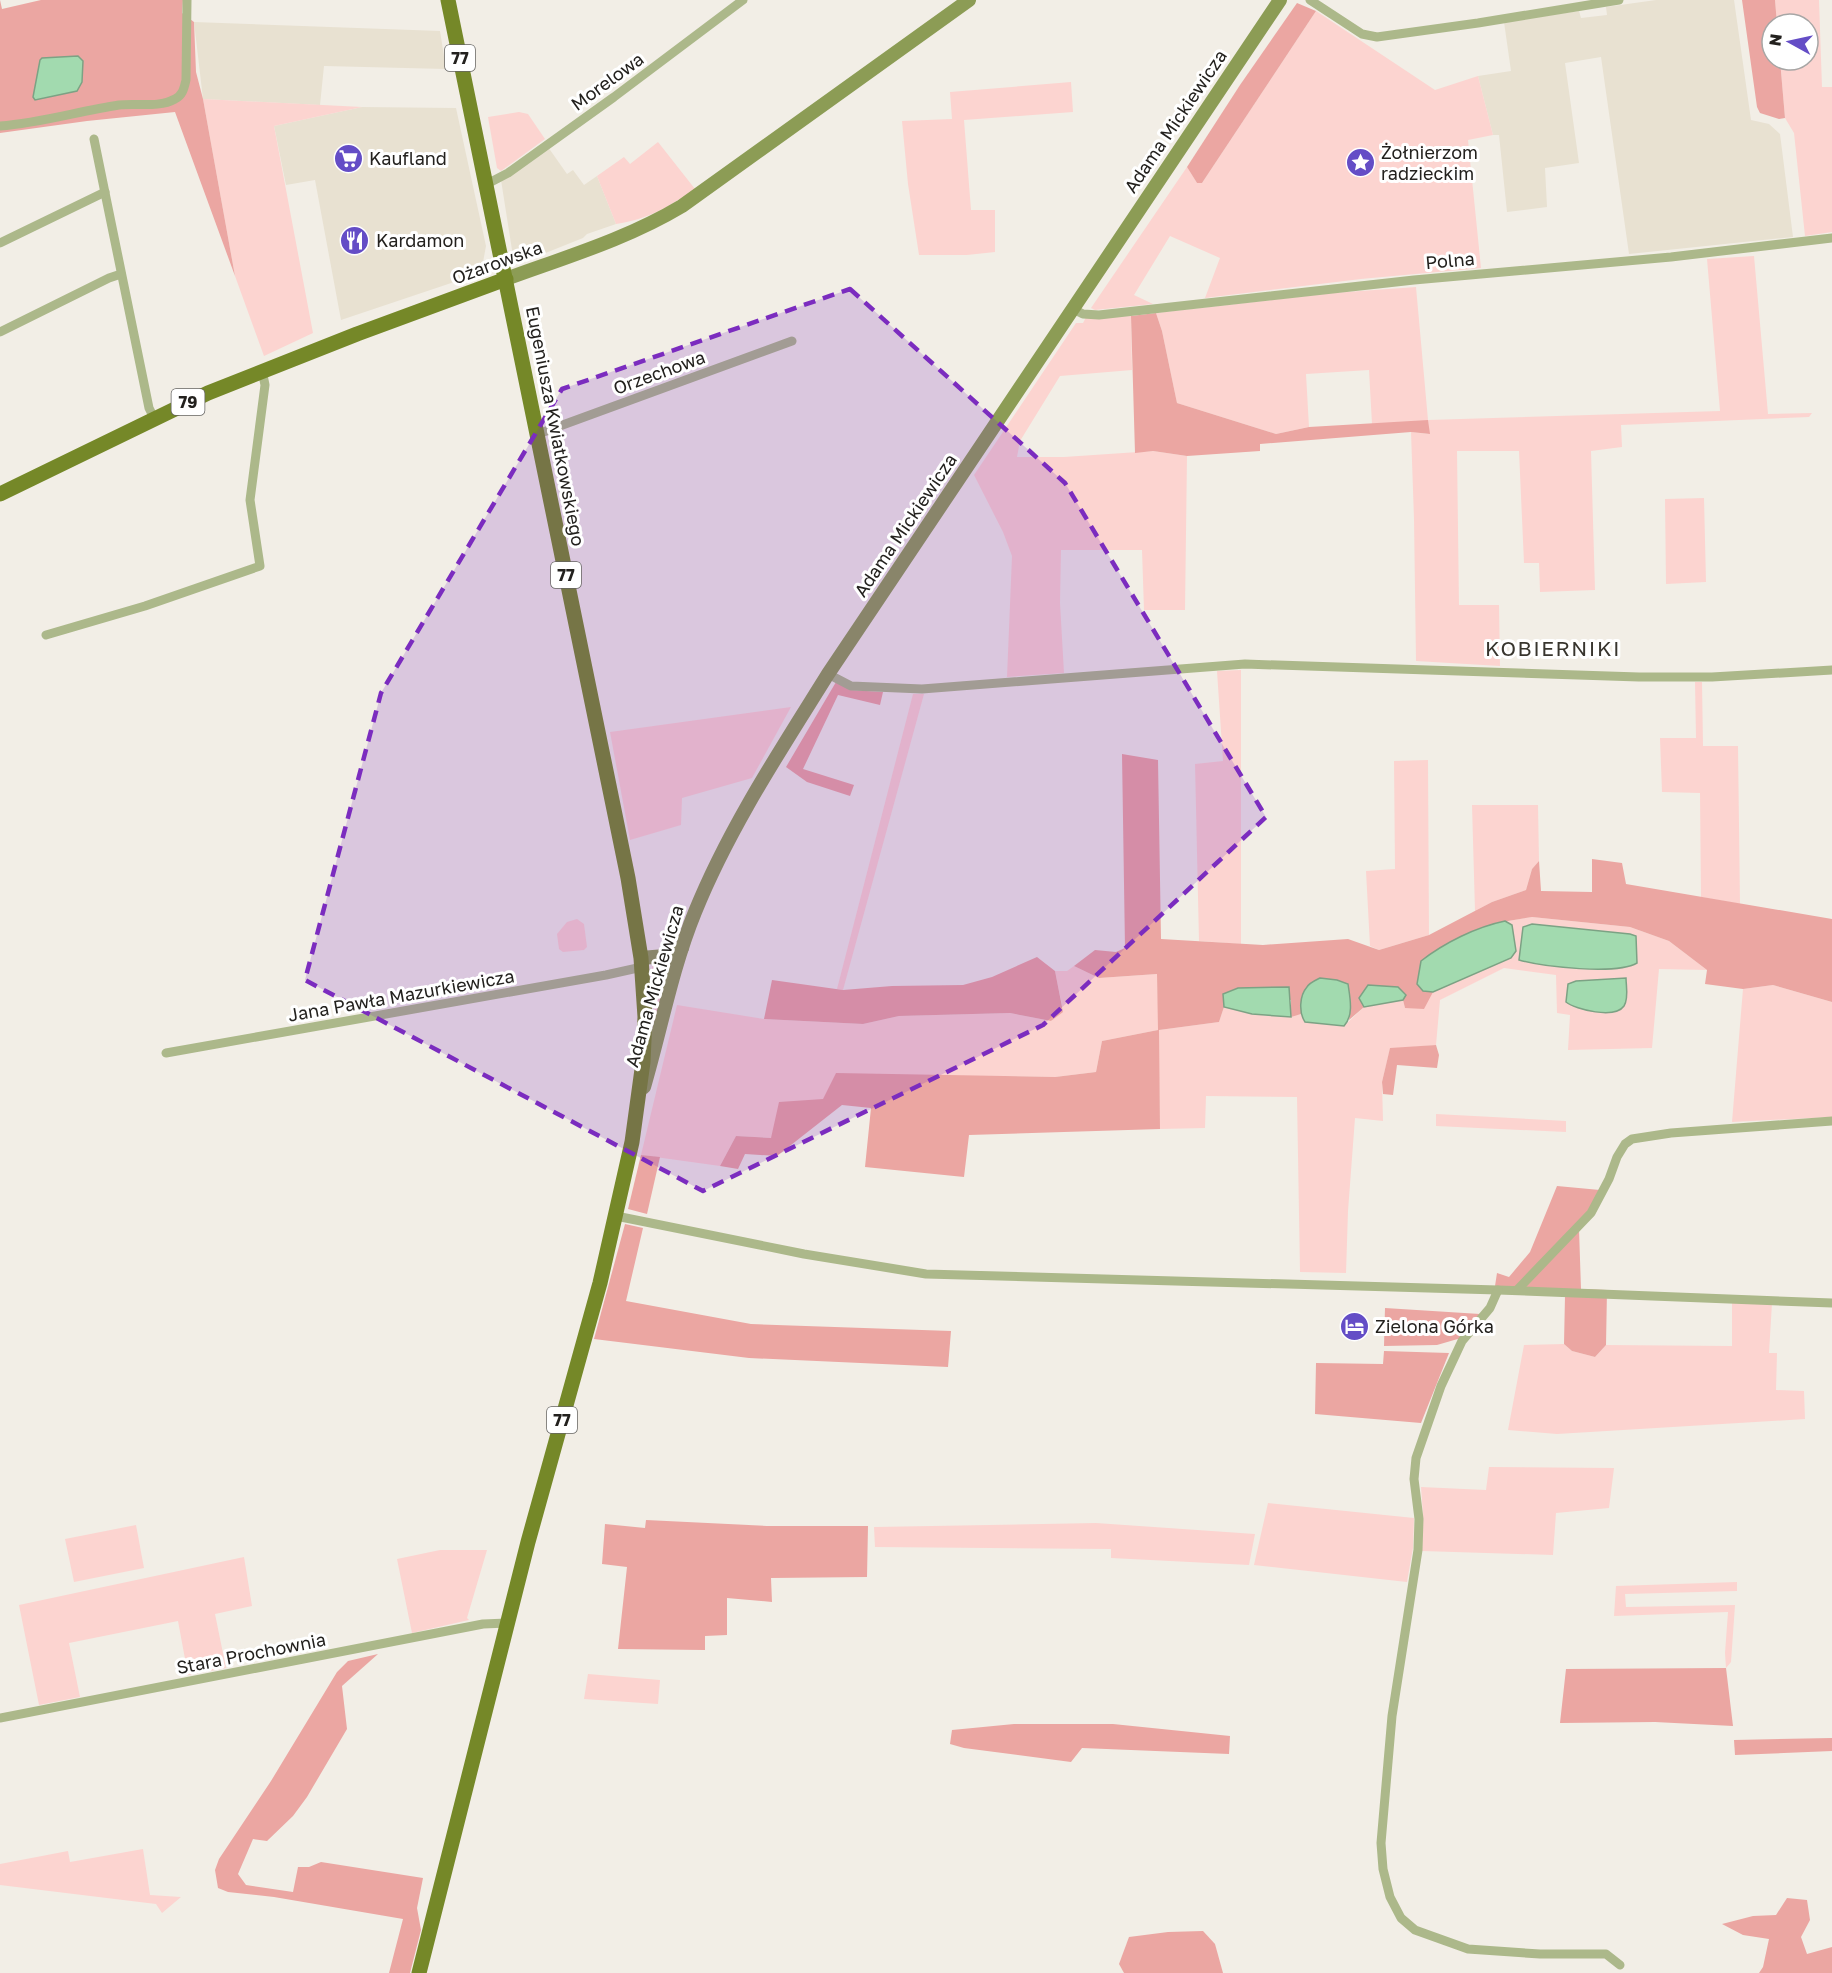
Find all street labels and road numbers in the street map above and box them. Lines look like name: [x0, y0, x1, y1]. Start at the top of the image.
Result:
road number: 77: [445, 45, 475, 71]
street label: Adama Mickiewicza: [1119, 45, 1231, 197]
street label: Morelowa: [566, 47, 648, 115]
street label: Ożarowska: [449, 236, 545, 288]
street label: Polna: [1424, 247, 1476, 273]
street label: Eugeniusza Kwiatkowskiego: [522, 304, 590, 548]
street label: Orzechowa: [610, 345, 708, 399]
road number: 79: [172, 389, 204, 415]
street label: Adama Mickiewicza: [849, 449, 961, 601]
road number: 77: [551, 562, 581, 588]
street label: Adama Mickiewicza: [620, 902, 688, 1070]
street label: Jana Pawła Mazurkiewicza: [286, 964, 516, 1026]
road number: 77: [547, 1407, 577, 1433]
street label: Stara Prochownia: [174, 1628, 328, 1678]

